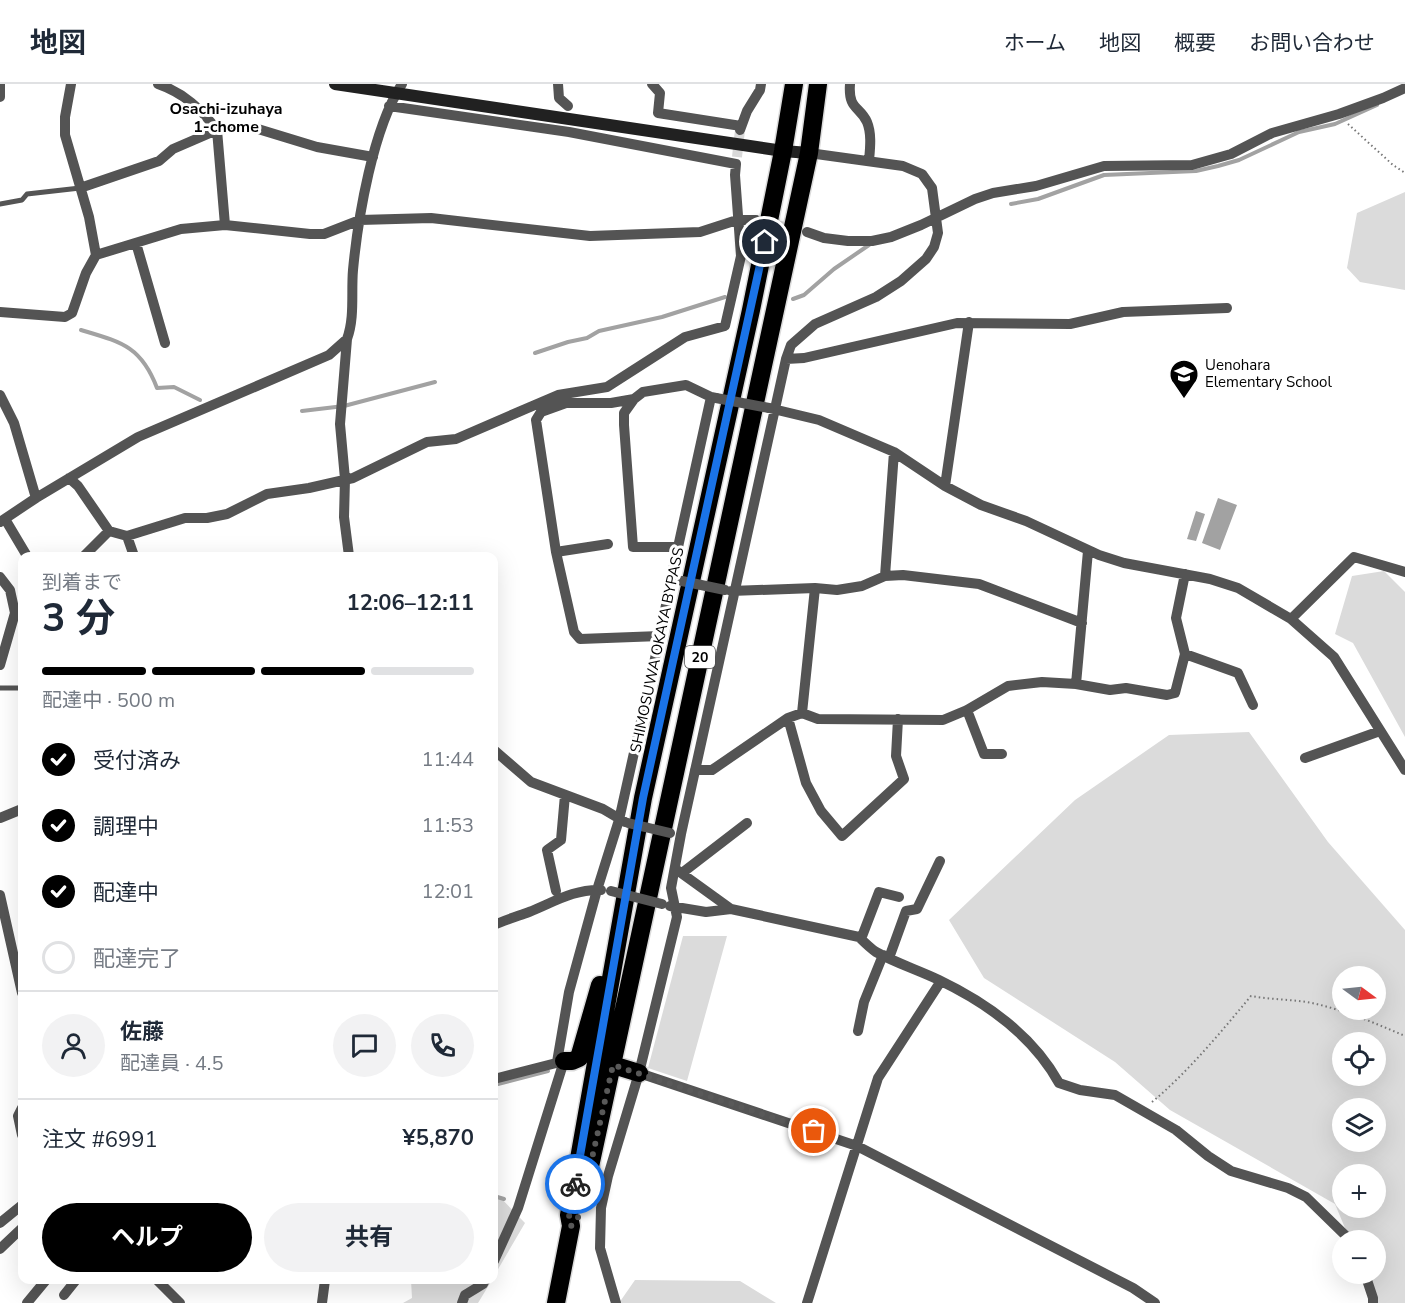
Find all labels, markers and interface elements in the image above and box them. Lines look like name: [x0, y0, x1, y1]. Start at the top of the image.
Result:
text: 地図: [30, 24, 86, 62]
text: ホーム: [1004, 29, 1066, 57]
text: 地図: [1099, 29, 1141, 57]
text: 概要: [1174, 29, 1216, 57]
text: お問い合わせ: [1249, 29, 1375, 57]
district label: Osachi-izuhaya 1-chome: [169, 98, 283, 138]
pin: [739, 216, 790, 267]
icon: home: [748, 225, 781, 258]
place label: Uenohara Elementary School: [1205, 355, 1332, 392]
school or university icon: Uenohara Elementary School: [1168, 358, 1200, 400]
street label: SHIMOSUWA OKAYA BYPASS: [625, 545, 689, 755]
text: 到着まで: [42, 569, 122, 596]
text: 12:06–12:11: [346, 588, 474, 618]
text: 3 分: [42, 592, 115, 645]
road number: 20: [685, 646, 715, 668]
text: 配達中 · 500 m: [42, 687, 175, 714]
icon: check: [42, 743, 75, 776]
text: 受付済み: [93, 746, 181, 776]
text: 11:44: [421, 746, 474, 773]
icon: check: [42, 809, 75, 842]
text: 調理中: [93, 812, 159, 842]
text: 11:53: [421, 812, 474, 839]
icon: check: [42, 875, 75, 908]
text: 配達中: [93, 878, 159, 908]
text: 12:01: [421, 878, 474, 905]
text: 配達完了: [93, 944, 181, 974]
north arrow: [1332, 966, 1386, 1020]
map controls: [1332, 966, 1386, 1284]
button: person: [42, 1014, 105, 1077]
button: chat: [333, 1014, 396, 1077]
button: phone: [411, 1014, 474, 1077]
text: 佐藤: [120, 1017, 164, 1047]
button: locate: [1332, 1032, 1386, 1086]
text: 配達員 · 4.5: [120, 1050, 223, 1077]
button: layers: [1332, 1098, 1386, 1152]
pin: [788, 1105, 839, 1156]
icon: bag: [797, 1114, 830, 1147]
text: ¥5,870: [403, 1123, 474, 1153]
text: 注文 #6991: [42, 1125, 158, 1155]
courier: [545, 1154, 605, 1214]
button: +: [1332, 1164, 1386, 1218]
icon: bike: [559, 1168, 592, 1201]
button: ヘルプ: [42, 1203, 252, 1272]
button: 共有: [264, 1203, 474, 1272]
button: −: [1332, 1230, 1386, 1284]

